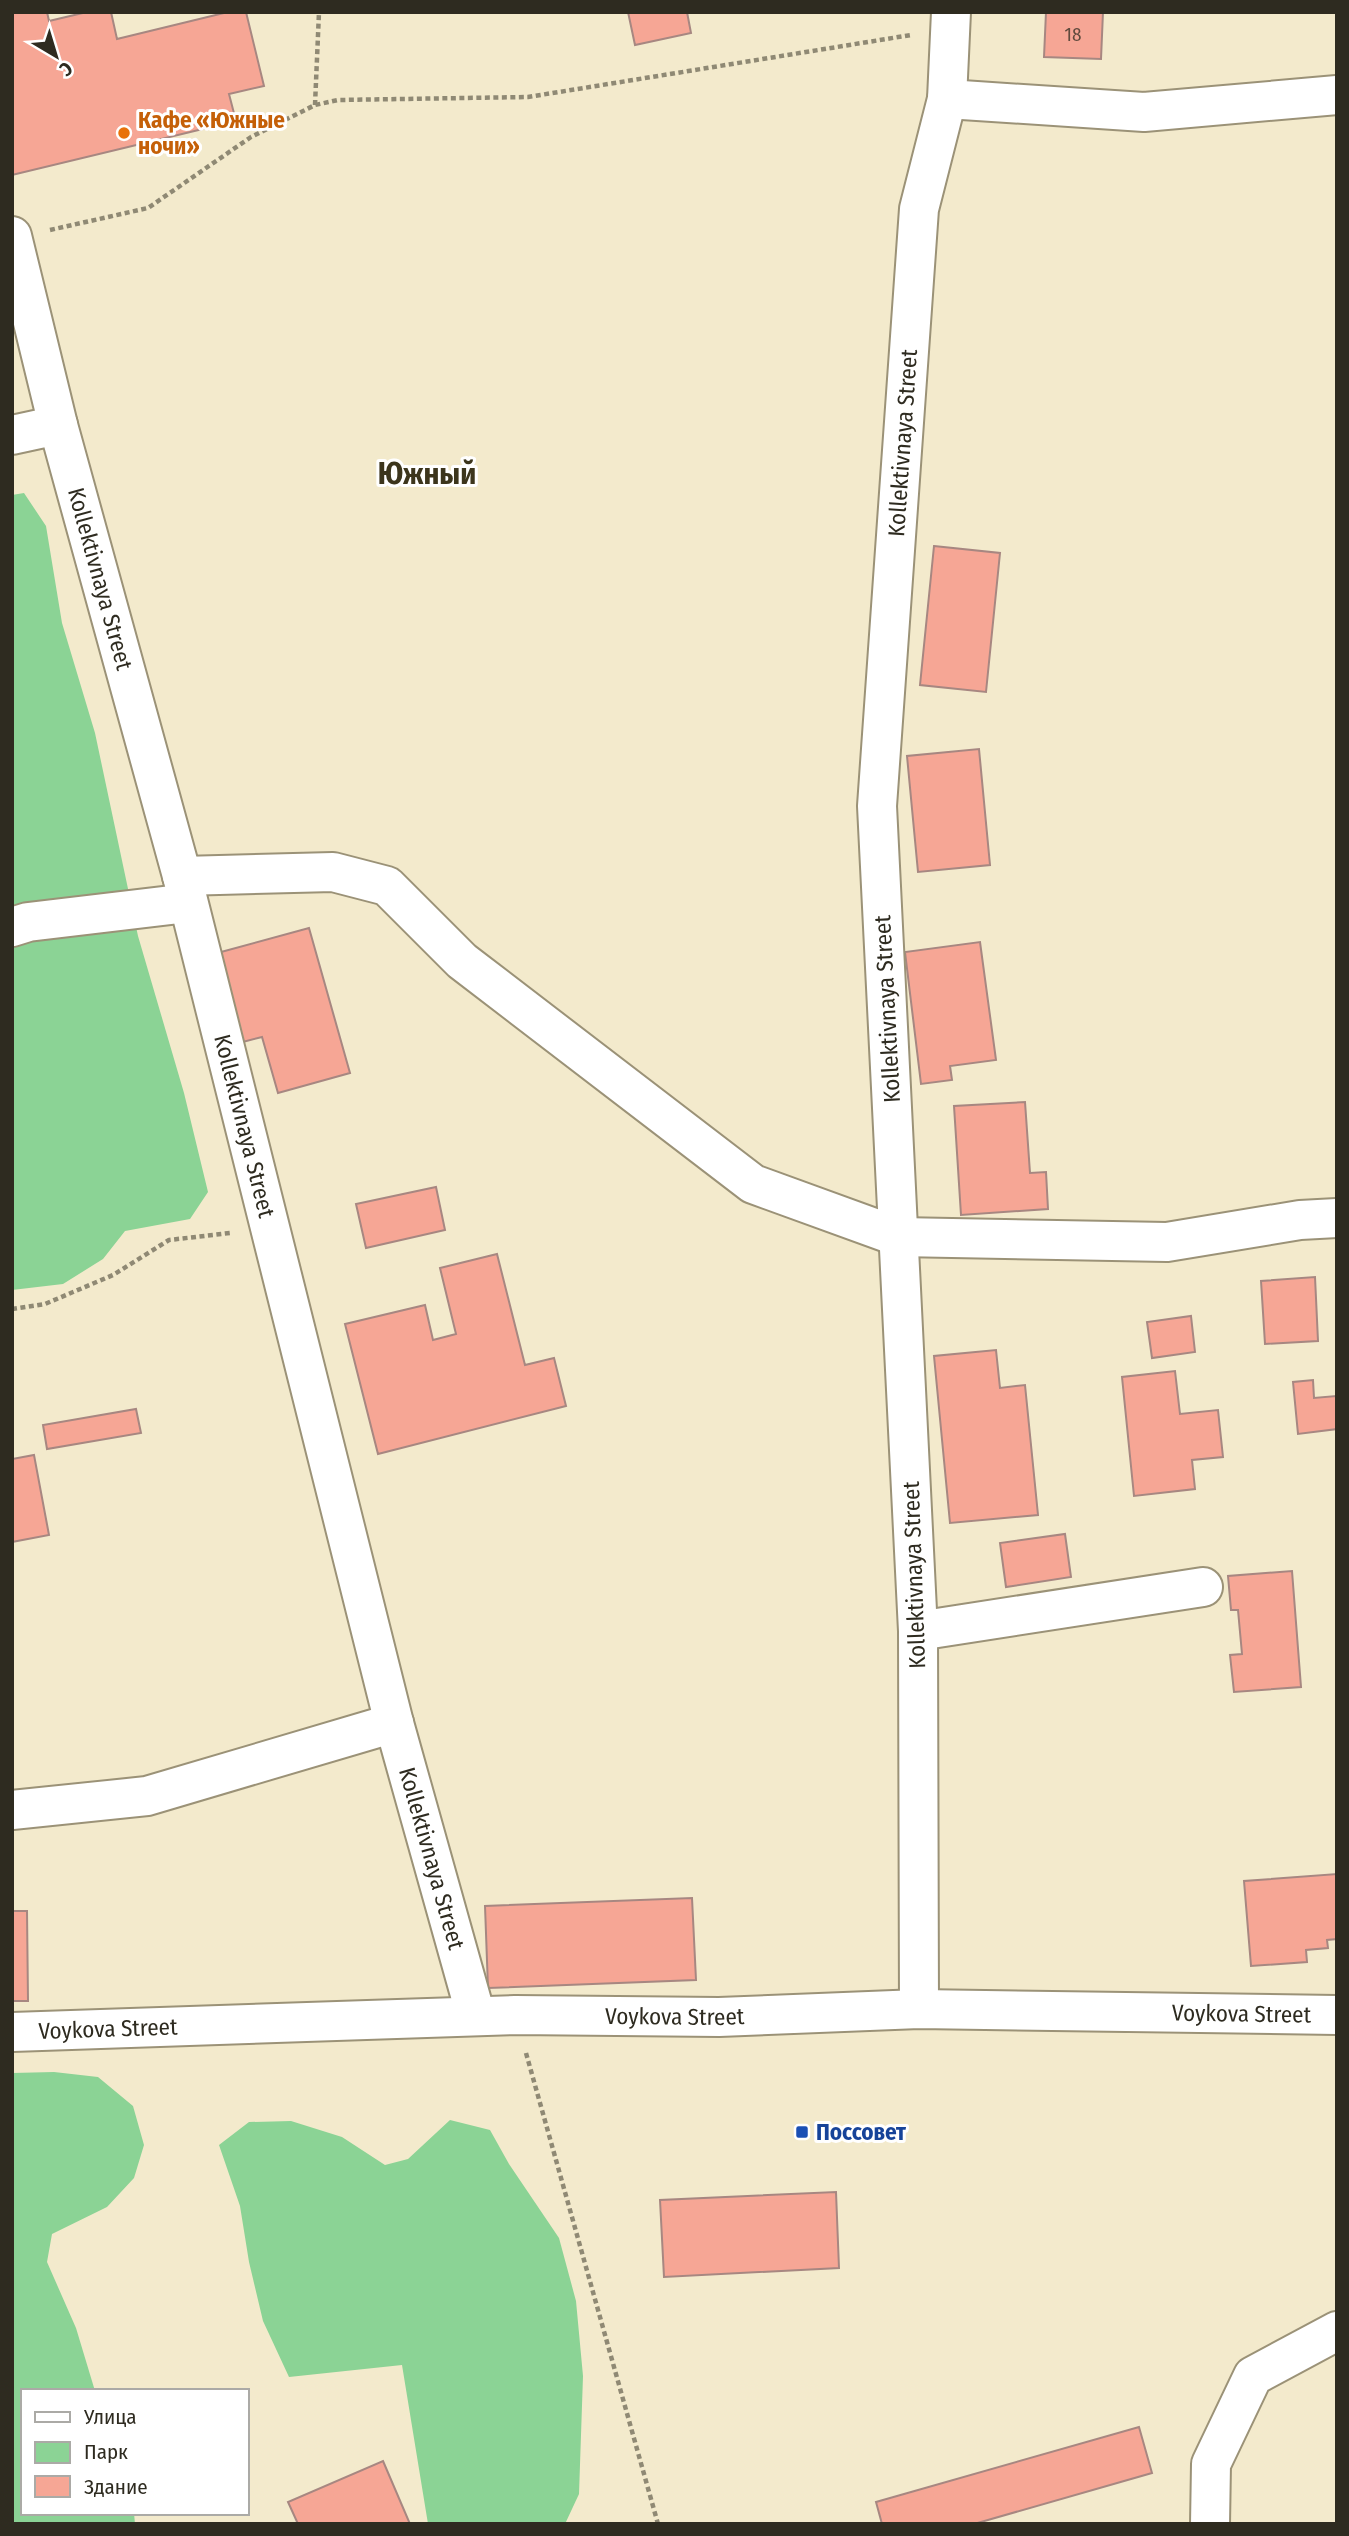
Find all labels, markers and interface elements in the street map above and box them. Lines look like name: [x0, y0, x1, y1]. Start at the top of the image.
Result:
north arrow: [21, 21, 91, 91]
house number: 18: [1065, 23, 1081, 46]
text: С: [55, 57, 77, 81]
place label: Кафе «Южные ночи»: [138, 106, 285, 160]
marker: Кафе «Южные ночи»: [116, 125, 132, 141]
street label: Kollektivnaya Street: [882, 348, 923, 538]
district label: Южный: [378, 456, 476, 492]
street label: Kollektivnaya Street: [62, 484, 139, 674]
street label: Kollektivnaya Street: [868, 914, 906, 1104]
street label: Kollektivnaya Street: [208, 1031, 281, 1221]
street label: Kollektivnaya Street: [897, 1480, 931, 1669]
street label: Kollektivnaya Street: [393, 1764, 471, 1953]
street label: Voykova Street: [1172, 1999, 1312, 2029]
street label: Voykova Street: [605, 2002, 745, 2031]
street label: Voykova Street: [38, 2012, 178, 2045]
place label: Поссовет: [816, 2118, 907, 2146]
marker: Поссовет: [794, 2124, 810, 2140]
legend: [21, 2389, 248, 2515]
text: Улица: [83, 2404, 137, 2430]
text: Парк: [84, 2439, 128, 2465]
text: Здание: [84, 2474, 148, 2500]

